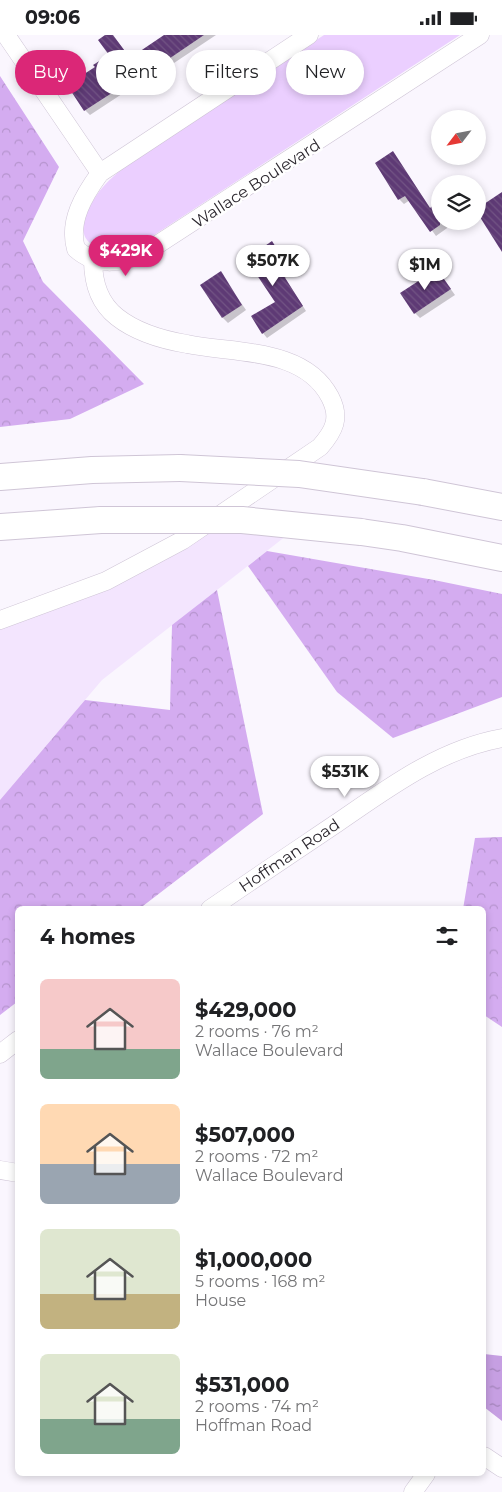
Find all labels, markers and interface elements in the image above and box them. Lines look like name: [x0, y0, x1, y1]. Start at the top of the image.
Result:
text: 09:06: [25, 6, 80, 29]
chip: Buy: [15, 50, 86, 95]
chip: Rent: [96, 50, 176, 95]
chip: Filters: [186, 50, 276, 95]
chip: New: [286, 50, 364, 95]
north arrow: [431, 110, 486, 165]
map controls: [431, 110, 486, 230]
street label: Wallace Boulevard: [189, 135, 324, 232]
button: layers: [431, 175, 486, 230]
pin: $429K: [91, 235, 161, 277]
text: $429K: [100, 241, 152, 260]
pin: $507K: [238, 245, 308, 287]
pin: $1M: [401, 249, 449, 291]
text: $507K: [247, 251, 299, 270]
text: $1M: [409, 255, 441, 274]
pin: $531K: [310, 755, 380, 798]
text: $531K: [321, 762, 369, 781]
street label: Hoffman Road: [235, 815, 343, 896]
icon: filters: [433, 922, 461, 950]
text: 4 homes: [40, 924, 135, 949]
text: $429,000: [195, 997, 297, 1022]
icon: home: [80, 999, 140, 1059]
text: 2 rooms · 76 m²: [195, 1022, 319, 1041]
text: Wallace Boulevard: [195, 1041, 344, 1060]
text: $507,000: [195, 1122, 295, 1147]
icon: home: [80, 1124, 140, 1184]
text: 2 rooms · 72 m²: [195, 1147, 318, 1166]
text: Wallace Boulevard: [195, 1166, 344, 1185]
text: $1,000,000: [195, 1247, 312, 1272]
icon: home: [80, 1249, 140, 1309]
text: 5 rooms · 168 m²: [195, 1272, 326, 1291]
text: House: [195, 1291, 246, 1310]
text: $531,000: [195, 1372, 289, 1397]
icon: home: [80, 1374, 140, 1434]
text: 2 rooms · 74 m²: [195, 1397, 319, 1416]
text: Hoffman Road: [195, 1416, 312, 1435]

